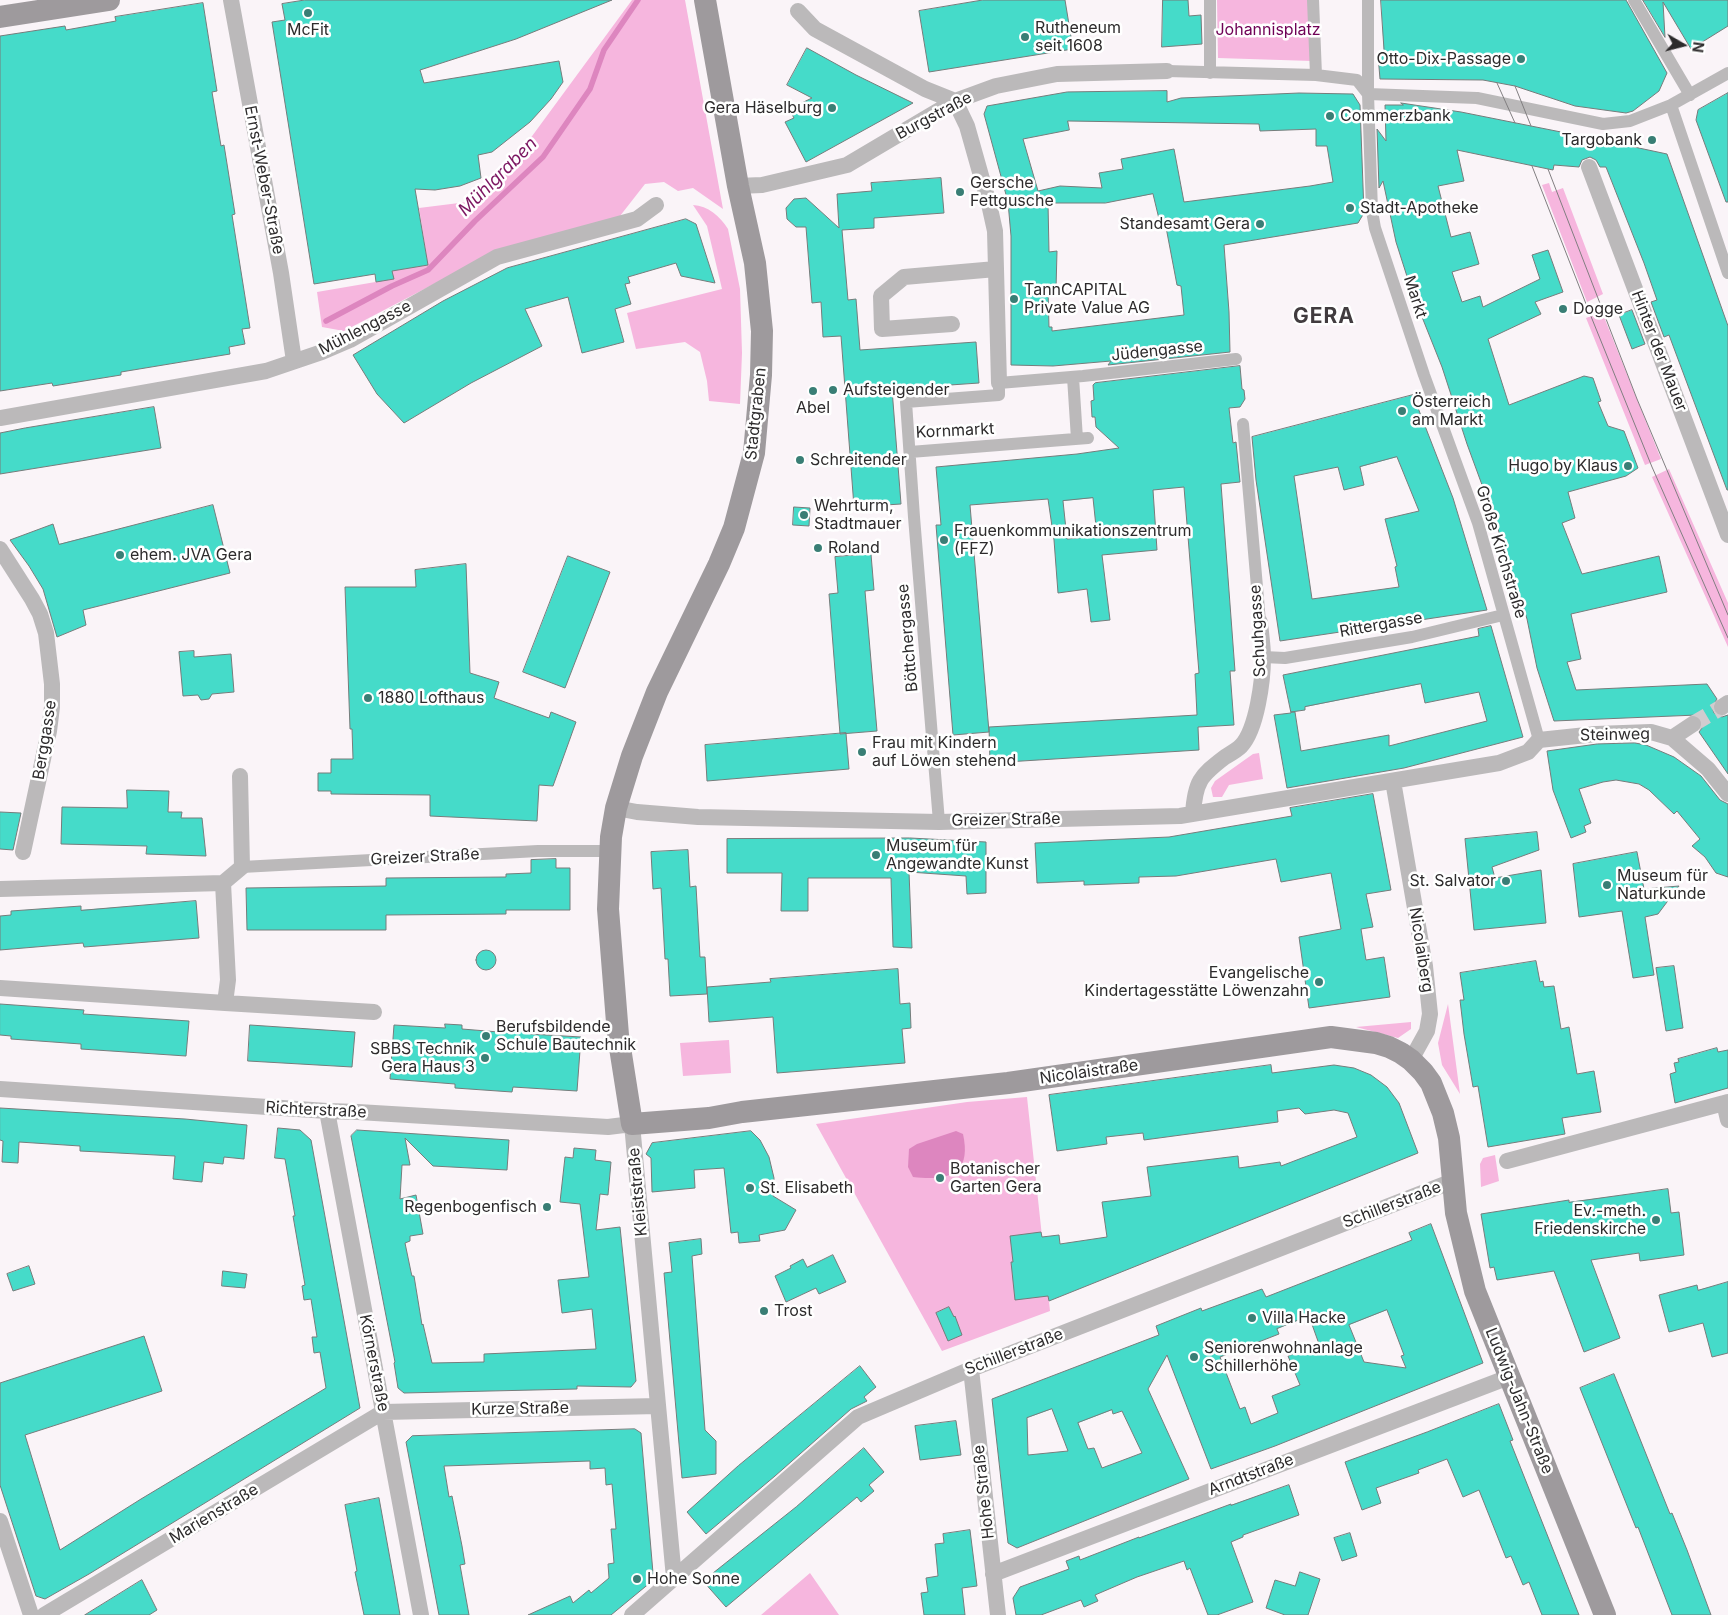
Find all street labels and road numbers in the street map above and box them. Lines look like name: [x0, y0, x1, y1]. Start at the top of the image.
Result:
street label: Burgstraße: [893, 88, 975, 144]
street label: Ernst-Weber-Straße: [240, 104, 288, 256]
street label: Markt: [1399, 273, 1431, 321]
street label: Hinter der Mauer: [1627, 288, 1691, 414]
street label: Mühlengasse: [316, 297, 414, 359]
street label: Jüdengasse: [1110, 337, 1204, 365]
street label: Stadtgraben: [742, 367, 770, 461]
street label: Kornmarkt: [915, 419, 995, 443]
street label: Große Kirchstraße: [1472, 483, 1530, 621]
street label: Böttchergasse: [894, 583, 922, 693]
street label: Schuhgasse: [1246, 584, 1270, 678]
street label: Rittergasse: [1338, 608, 1424, 642]
street label: Berggasse: [29, 699, 61, 781]
street label: Steinweg: [1580, 725, 1650, 745]
street label: Greizer Straße: [951, 809, 1061, 831]
street label: Greizer Straße: [370, 845, 480, 869]
street label: Nicolaiberg: [1405, 906, 1437, 994]
street label: Nicolaistraße: [1039, 1056, 1139, 1088]
street label: Richterstraße: [265, 1098, 367, 1122]
street label: Kleiststraße: [625, 1147, 651, 1237]
street label: Schillerstraße: [1340, 1177, 1444, 1233]
street label: Körnerstraße: [355, 1313, 393, 1413]
street label: Schillerstraße: [962, 1324, 1066, 1380]
street label: Ludwig-Jahn-Straße: [1481, 1325, 1557, 1477]
street label: Kurze Straße: [471, 1399, 569, 1419]
street label: Hohe Straße: [970, 1444, 998, 1540]
street label: Arndtstraße: [1206, 1450, 1296, 1500]
street label: Marienstraße: [166, 1480, 262, 1548]

